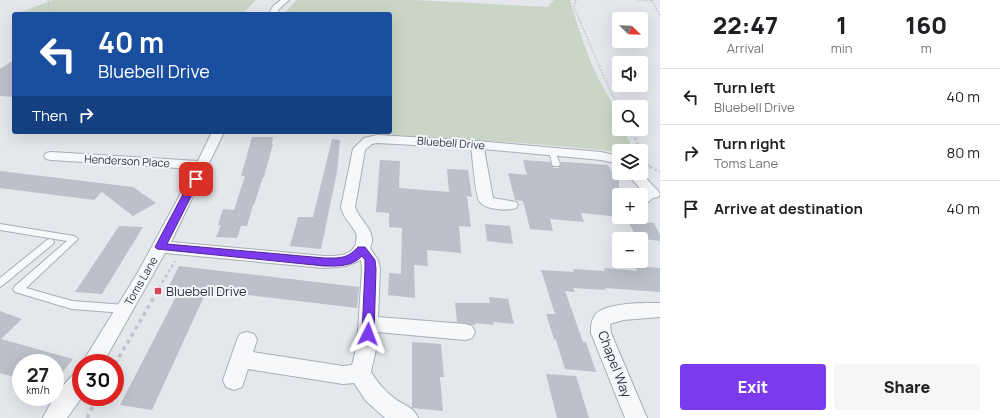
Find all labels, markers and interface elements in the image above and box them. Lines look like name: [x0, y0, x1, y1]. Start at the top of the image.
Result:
text: 22:47: [713, 8, 778, 41]
text: 1: [836, 8, 847, 41]
text: 160: [905, 8, 947, 41]
north arrow: [612, 12, 648, 48]
map controls: [612, 12, 648, 268]
text: 40 m: [98, 23, 164, 61]
icon: left: [32, 28, 84, 80]
text: Arrival: [727, 39, 764, 57]
text: min: [831, 39, 853, 57]
text: m: [921, 39, 932, 57]
button: sound: [612, 56, 648, 92]
text: Bluebell Drive: [98, 59, 210, 83]
text: Turn left: [714, 77, 776, 98]
icon: left: [680, 86, 702, 108]
text: 40 m: [946, 86, 980, 107]
text: Bluebell Drive: [714, 98, 795, 116]
button: search: [612, 100, 648, 136]
icon: right: [75, 104, 97, 126]
text: Then: [32, 105, 67, 126]
street label: Bluebell Drive: [416, 133, 486, 152]
text: Turn right: [714, 133, 785, 154]
icon: right: [680, 142, 702, 164]
text: 80 m: [946, 142, 980, 163]
button: layers: [612, 144, 648, 180]
street label: Henderson Place: [84, 151, 171, 170]
text: Toms Lane: [714, 154, 778, 172]
pin: [179, 162, 213, 196]
icon: arrive: [185, 168, 207, 190]
button: +: [612, 188, 648, 224]
icon: arrive: [680, 198, 702, 220]
text: Arrive at destination: [714, 198, 863, 219]
text: 40 m: [946, 198, 980, 219]
button: −: [612, 232, 648, 268]
street label: Toms Lane: [121, 253, 161, 308]
place label: Bluebell Drive: [166, 282, 247, 300]
marker: Bluebell Drive: [153, 286, 163, 296]
position arrow: [347, 313, 389, 355]
street label: Chapel Way: [594, 328, 636, 400]
speed limit sign: 30: [72, 354, 124, 406]
text: 27: [27, 361, 49, 388]
button: Exit: [680, 364, 826, 410]
button: Share: [834, 364, 980, 410]
text: km/h: [26, 383, 50, 397]

